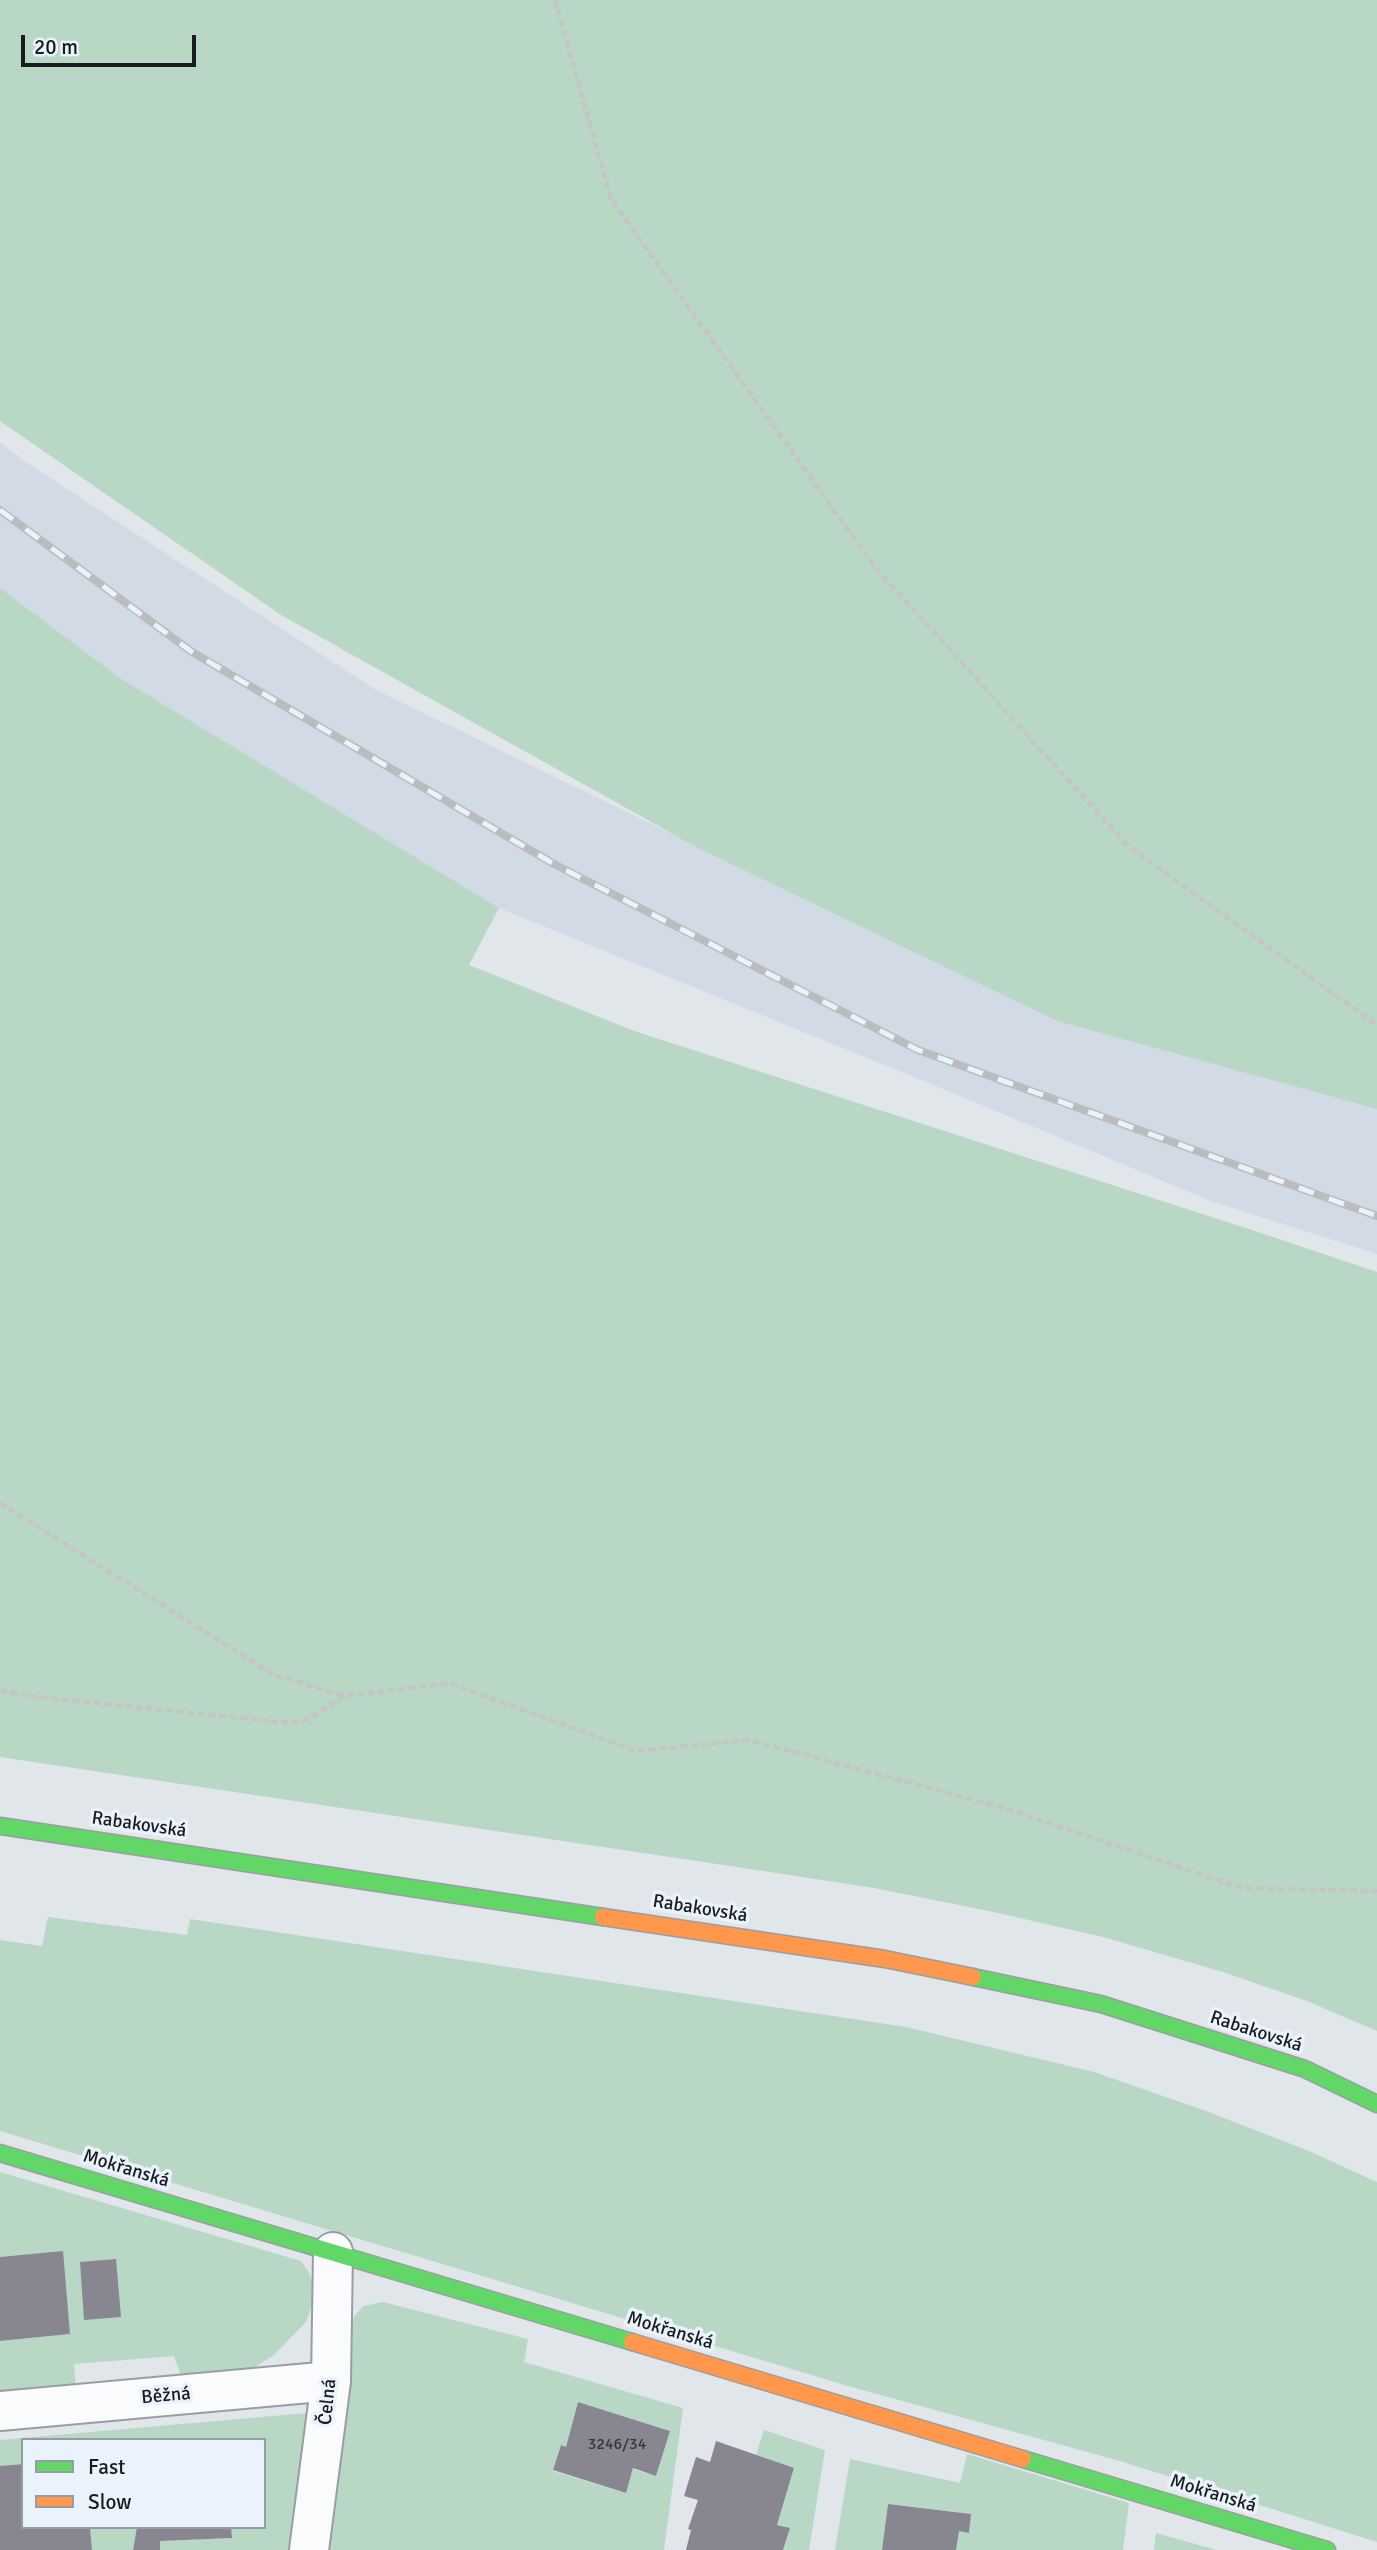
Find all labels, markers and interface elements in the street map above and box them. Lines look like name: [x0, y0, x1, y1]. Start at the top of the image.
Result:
scale bar: [24, 21, 200, 65]
text: 20 m: [34, 34, 78, 60]
street label: Rabakovská: [90, 1807, 188, 1843]
street label: Rabakovská: [651, 1890, 749, 1928]
street label: Rabakovská: [1207, 2006, 1305, 2058]
street label: Mokřanská: [80, 2145, 172, 2193]
street label: Mokřanská: [624, 2307, 716, 2355]
street label: Čelná: [314, 2378, 342, 2426]
street label: Běžná: [140, 2382, 192, 2410]
house number: 3246/34: [588, 2435, 646, 2455]
legend: [21, 2438, 266, 2529]
text: Fast: [88, 2454, 125, 2480]
street label: Mokřanská: [1167, 2470, 1259, 2518]
text: Slow: [88, 2489, 132, 2515]

